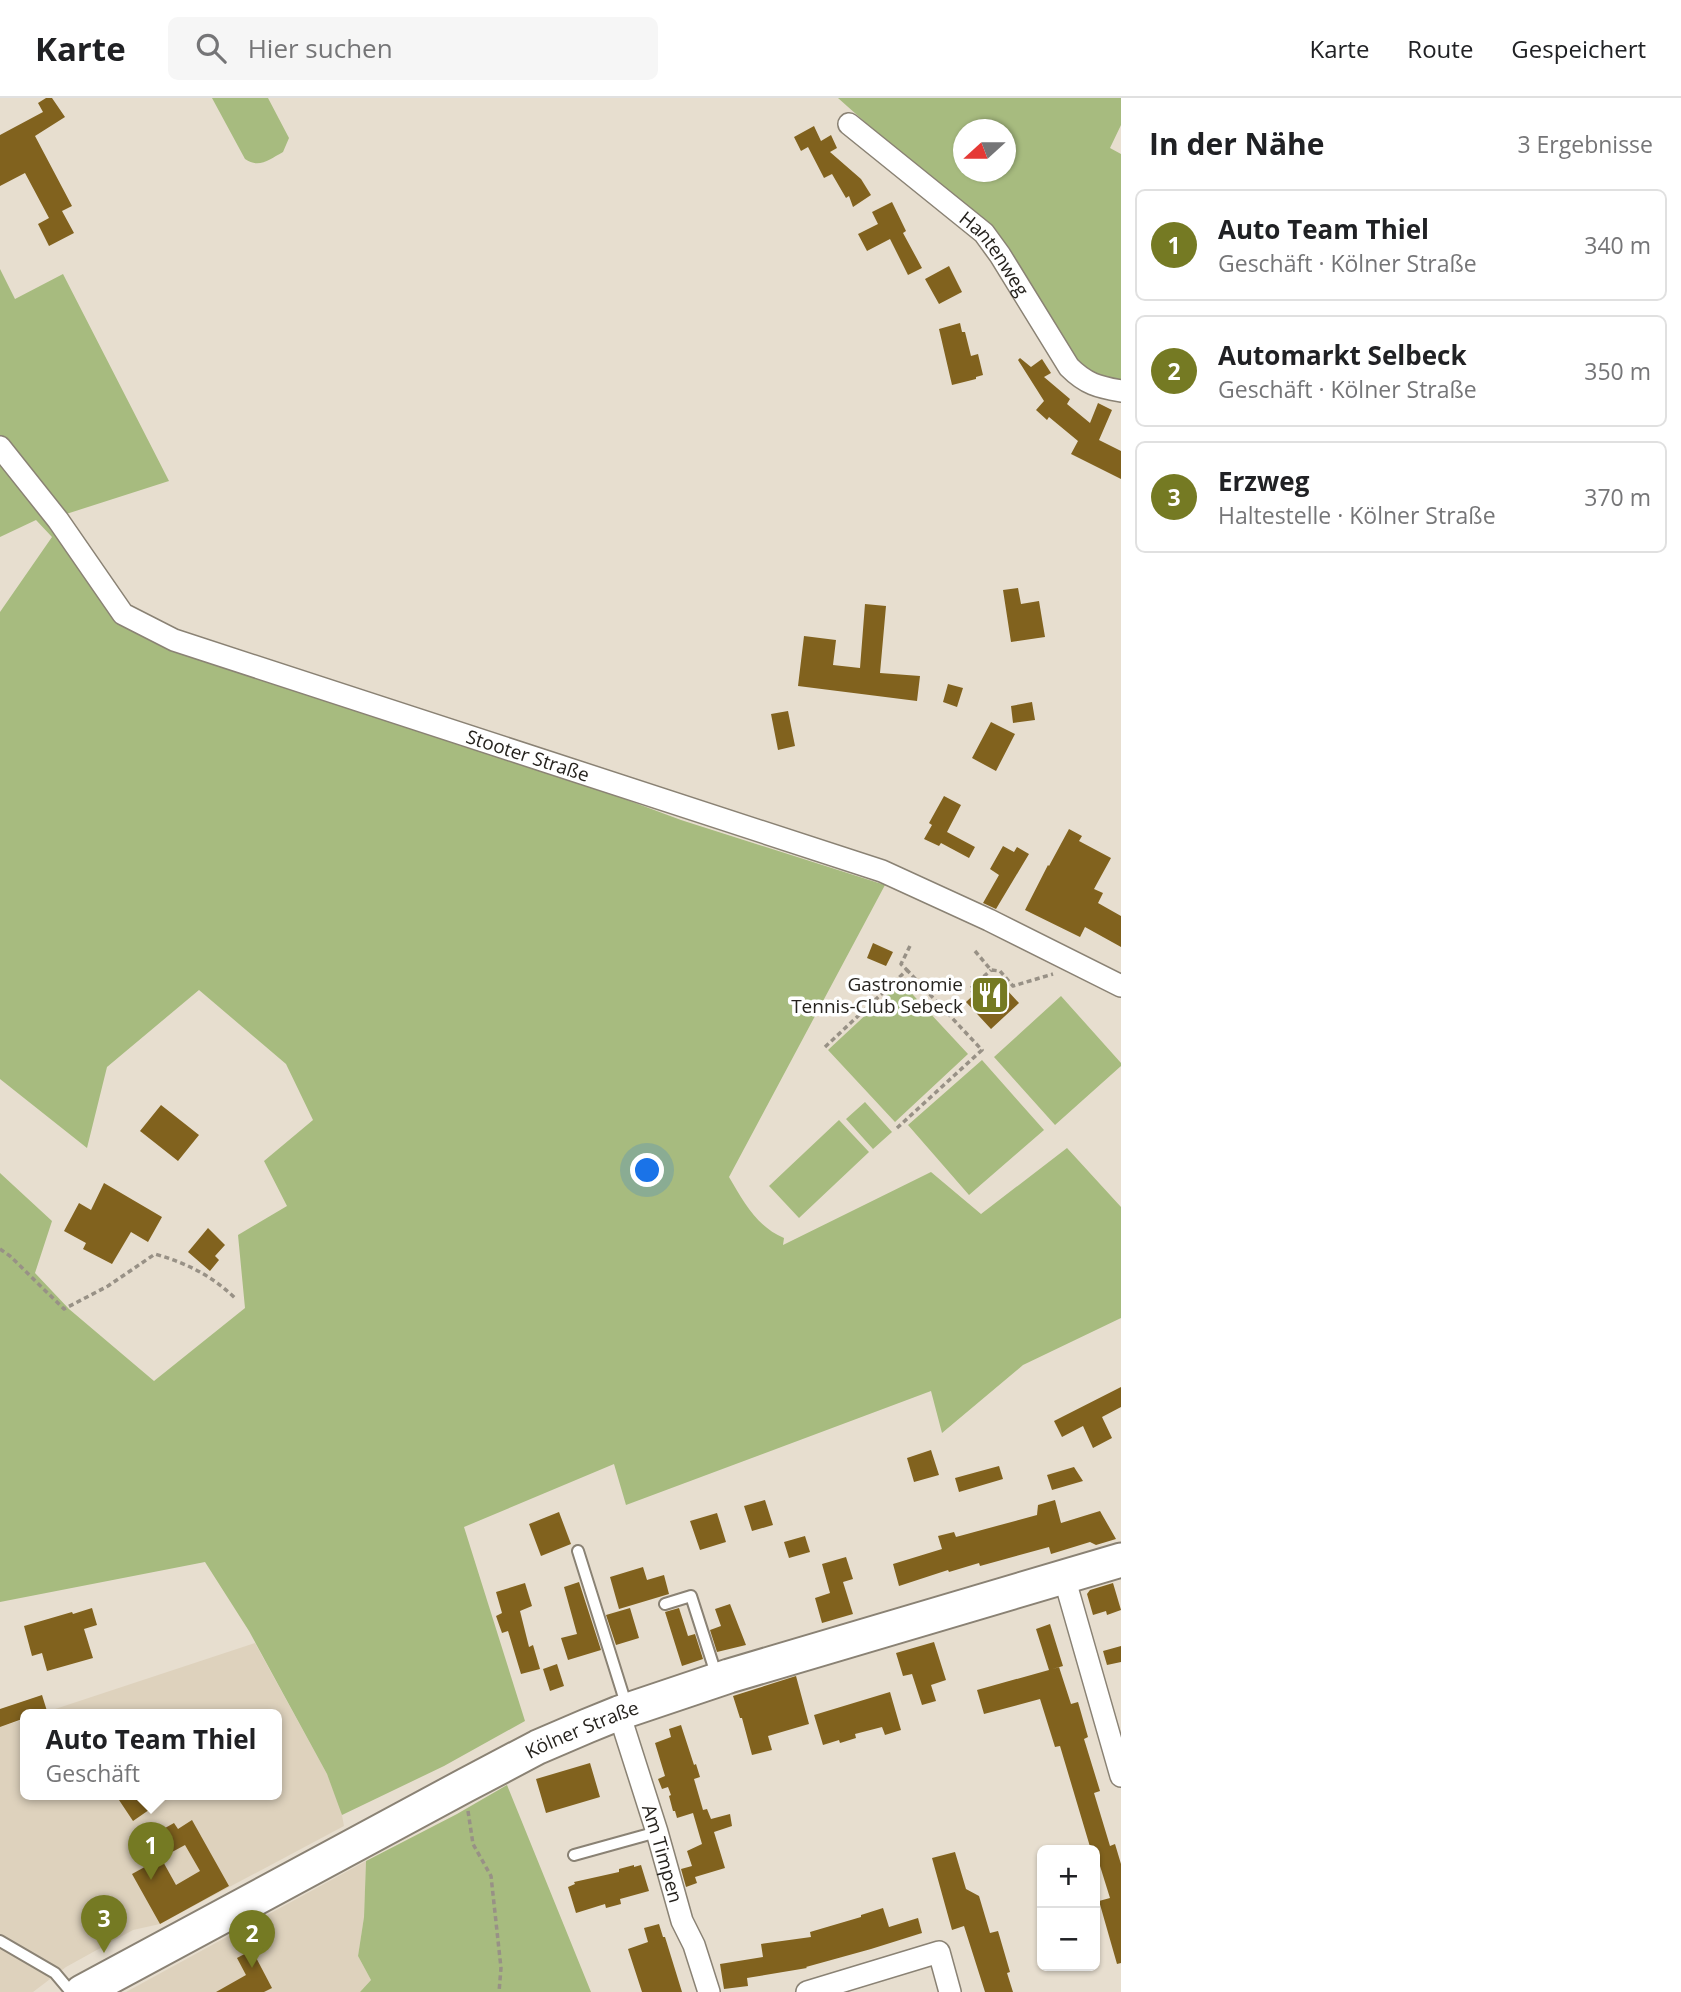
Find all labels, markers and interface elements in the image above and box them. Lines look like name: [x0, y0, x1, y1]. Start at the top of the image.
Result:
search box: [168, 17, 658, 80]
text: Karte: [35, 26, 126, 71]
icon: search: [192, 29, 230, 67]
text: Hier suchen: [248, 30, 393, 66]
text: Karte: [1309, 32, 1369, 65]
text: Route: [1407, 32, 1473, 65]
text: Gespeichert: [1511, 32, 1646, 65]
north arrow: [953, 119, 1016, 182]
text: In der Nähe: [1149, 123, 1325, 164]
text: 3 Ergebnisse: [1517, 128, 1653, 160]
street label: Hantenweg: [954, 205, 1035, 301]
text: Auto Team Thiel: [1218, 211, 1429, 247]
text: 1: [1167, 229, 1181, 261]
text: 340 m: [1584, 229, 1651, 261]
text: Geschäft · Kölner Straße: [1218, 247, 1477, 279]
text: Automarkt Selbeck: [1218, 337, 1467, 373]
text: 2: [1167, 355, 1181, 387]
text: 350 m: [1584, 355, 1651, 387]
text: Geschäft · Kölner Straße: [1218, 373, 1477, 405]
text: Erzweg: [1218, 463, 1309, 499]
text: 3: [1167, 481, 1181, 513]
text: 370 m: [1584, 481, 1651, 513]
text: Haltestelle · Kölner Straße: [1218, 499, 1496, 531]
street label: Stooter Straße: [463, 723, 593, 788]
place label: Gastronomie Tennis-Club Sebeck: [791, 971, 963, 1019]
restaurant icon: Gastronomie Tennis-Club Sebeck: [969, 974, 1011, 1016]
your location: [630, 1153, 664, 1187]
street label: Kölner Straße: [520, 1694, 642, 1765]
popup: [20, 1709, 282, 1800]
text: Auto Team Thiel: [46, 1721, 256, 1757]
text: Geschäft: [46, 1757, 140, 1789]
street label: Am Timpen: [636, 1801, 689, 1906]
pin: 1: [128, 1822, 174, 1880]
map controls: [1037, 1845, 1100, 1971]
button: +: [1037, 1845, 1100, 1908]
pin: 3: [81, 1895, 127, 1953]
button: −: [1037, 1908, 1100, 1971]
pin: 2: [229, 1910, 275, 1968]

